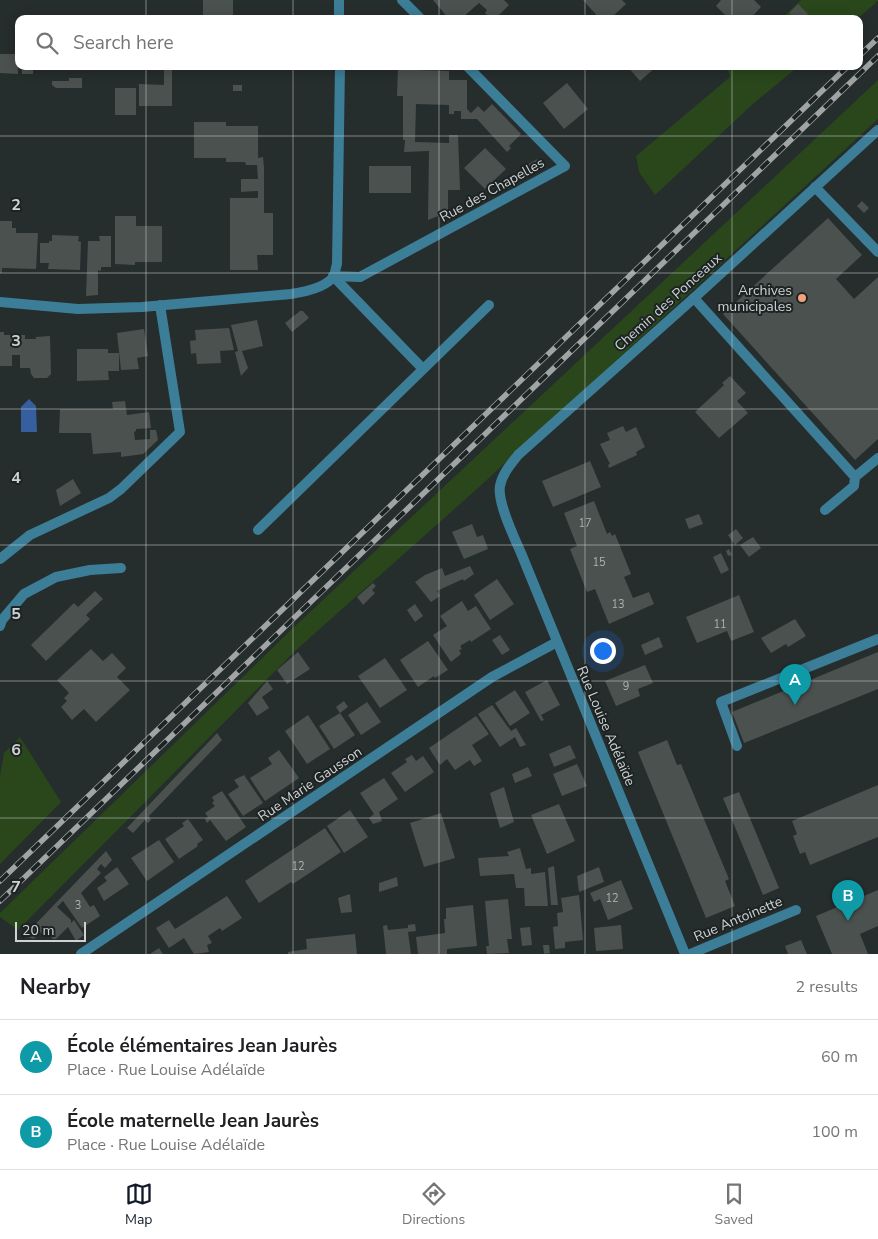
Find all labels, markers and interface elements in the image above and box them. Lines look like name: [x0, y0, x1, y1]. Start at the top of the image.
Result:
search box: [15, 15, 863, 70]
icon: search: [33, 29, 61, 57]
text: Search here: [73, 30, 174, 56]
street label: Rue des Chapelles: [436, 153, 548, 227]
text: 2: [11, 194, 21, 216]
street label: Chemin des Ponceaux: [610, 248, 726, 355]
place label: Archives municipales: [717, 281, 792, 316]
marker: Archives municipales: [796, 292, 808, 304]
text: 3: [11, 330, 21, 352]
text: 4: [11, 467, 21, 489]
house number: 17: [578, 516, 592, 531]
house number: 15: [592, 555, 606, 570]
house number: 13: [611, 597, 625, 612]
text: 5: [11, 603, 21, 625]
house number: 11: [713, 617, 727, 632]
your location: [590, 638, 616, 664]
street label: Rue Louise Adélaïde: [572, 663, 640, 789]
pin: A: [779, 664, 811, 705]
house number: 9: [623, 679, 629, 694]
text: 6: [11, 739, 21, 761]
street label: Rue Marie Gausson: [254, 742, 366, 826]
house number: 12: [291, 859, 305, 874]
text: 7: [11, 876, 21, 898]
pin: B: [832, 880, 864, 921]
house number: 12: [605, 891, 619, 906]
street label: Rue Antoinette: [691, 892, 785, 946]
house number: 3: [75, 898, 81, 913]
scale bar: [15, 919, 86, 942]
text: 20 m: [22, 921, 54, 940]
text: Nearby: [20, 973, 90, 1001]
text: 2 results: [796, 976, 858, 998]
text: École élémentaires Jean Jaurès: [67, 1033, 337, 1059]
text: A: [30, 1046, 42, 1068]
text: 60 m: [821, 1046, 858, 1068]
text: Place · Rue Louise Adélaïde: [67, 1059, 265, 1081]
text: École maternelle Jean Jaurès: [67, 1108, 319, 1134]
text: B: [30, 1121, 42, 1143]
text: 100 m: [811, 1121, 858, 1143]
text: Place · Rue Louise Adélaïde: [67, 1134, 265, 1156]
tab: Map: [125, 1180, 153, 1229]
tab: Directions: [402, 1180, 465, 1229]
tab: Saved: [715, 1180, 753, 1229]

